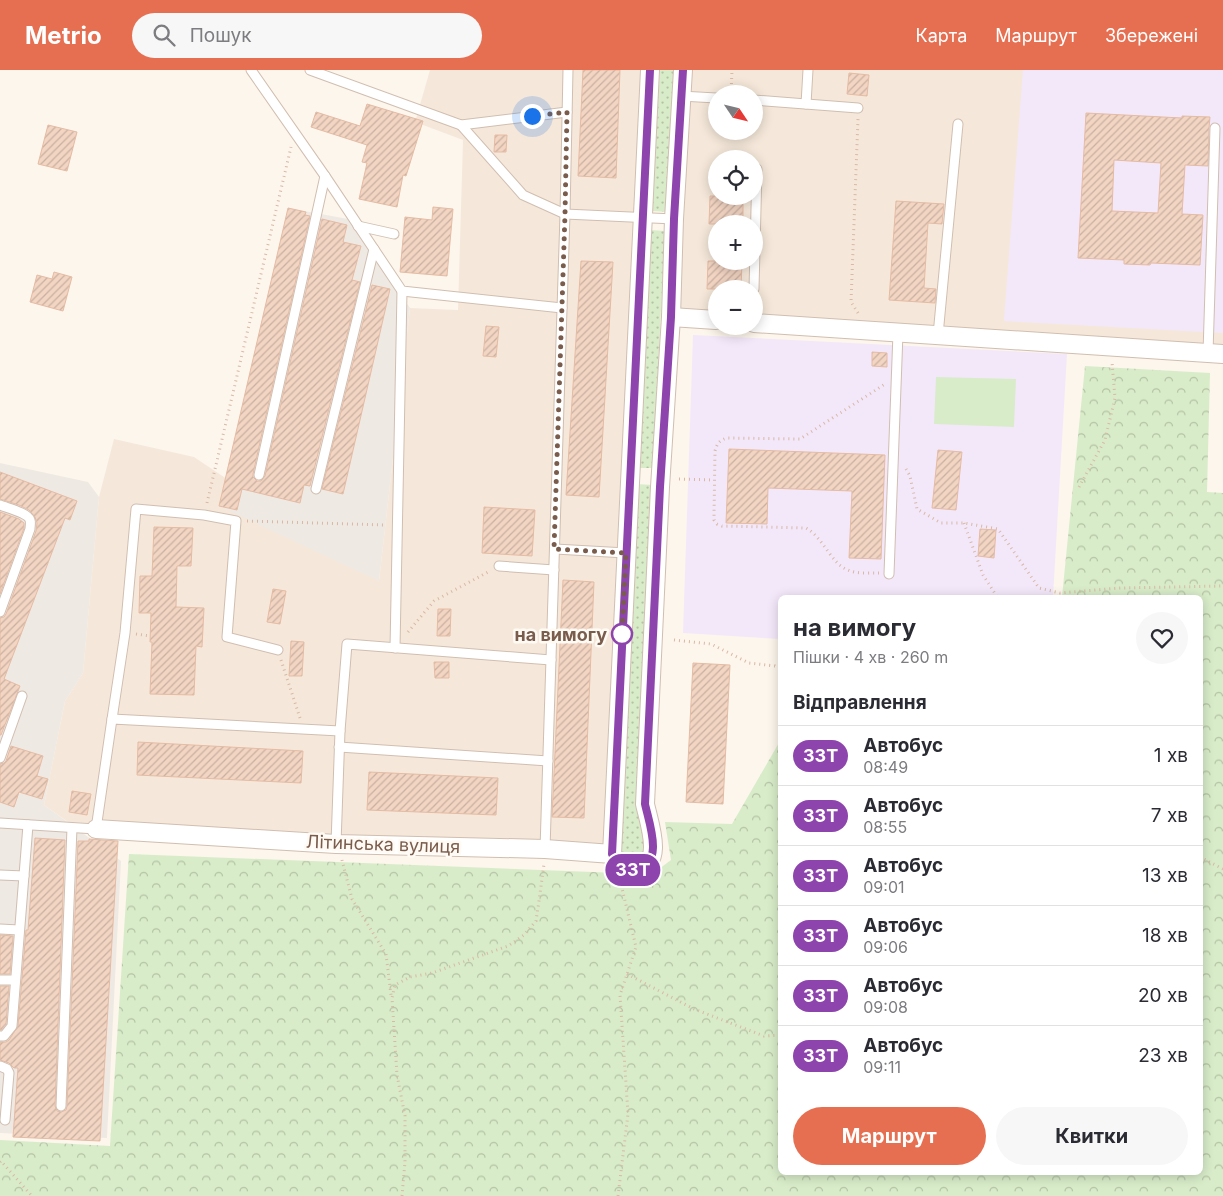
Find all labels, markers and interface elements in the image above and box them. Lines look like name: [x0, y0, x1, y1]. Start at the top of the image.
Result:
search box: [132, 13, 482, 58]
text: Metrio: [25, 21, 102, 50]
icon: search: [150, 21, 178, 49]
text: Пошук: [190, 24, 251, 47]
text: Карта: [916, 25, 967, 46]
text: Маршрут: [995, 25, 1077, 46]
text: Збережені: [1105, 25, 1198, 46]
north arrow: [708, 85, 762, 140]
map controls: [708, 85, 763, 335]
your location: [520, 104, 545, 129]
button: locate: [708, 150, 763, 205]
button: +: [708, 215, 763, 270]
button: −: [708, 280, 763, 335]
button: heart: [1136, 612, 1188, 664]
text: на вимогу: [793, 613, 916, 642]
marker: на вимогу: [611, 623, 633, 645]
place label: на вимогу: [515, 624, 607, 645]
text: Пішки · 4 хв · 260 m: [793, 647, 948, 667]
text: Відправлення: [793, 691, 927, 714]
text: Автобус: [863, 734, 943, 757]
text: 1 хв: [1154, 744, 1188, 767]
text: 33T: [803, 745, 838, 766]
text: 08:49: [863, 757, 908, 777]
text: Автобус: [863, 794, 943, 817]
text: 7 хв: [1151, 804, 1188, 827]
text: 33T: [803, 805, 838, 826]
text: 08:55: [863, 817, 907, 837]
street label: Літинська вулиця: [306, 831, 460, 857]
line badge: 33T: [604, 854, 662, 886]
text: Автобус: [863, 854, 943, 877]
text: 33T: [615, 859, 651, 880]
text: 13 хв: [1142, 864, 1188, 887]
text: 33T: [803, 865, 838, 886]
text: 09:01: [863, 877, 905, 897]
text: Автобус: [863, 914, 943, 937]
text: 18 хв: [1142, 924, 1188, 947]
text: 33T: [803, 925, 838, 946]
text: 09:06: [863, 937, 908, 957]
text: Автобус: [863, 974, 943, 997]
text: 20 хв: [1138, 984, 1188, 1007]
text: 33T: [803, 985, 838, 1006]
text: 09:08: [863, 997, 908, 1017]
text: Автобус: [863, 1034, 943, 1057]
text: 23 хв: [1138, 1044, 1188, 1067]
text: 33T: [803, 1045, 838, 1066]
text: 09:11: [863, 1057, 901, 1077]
button: Маршрут: [793, 1107, 986, 1165]
button: Квитки: [996, 1107, 1188, 1165]

